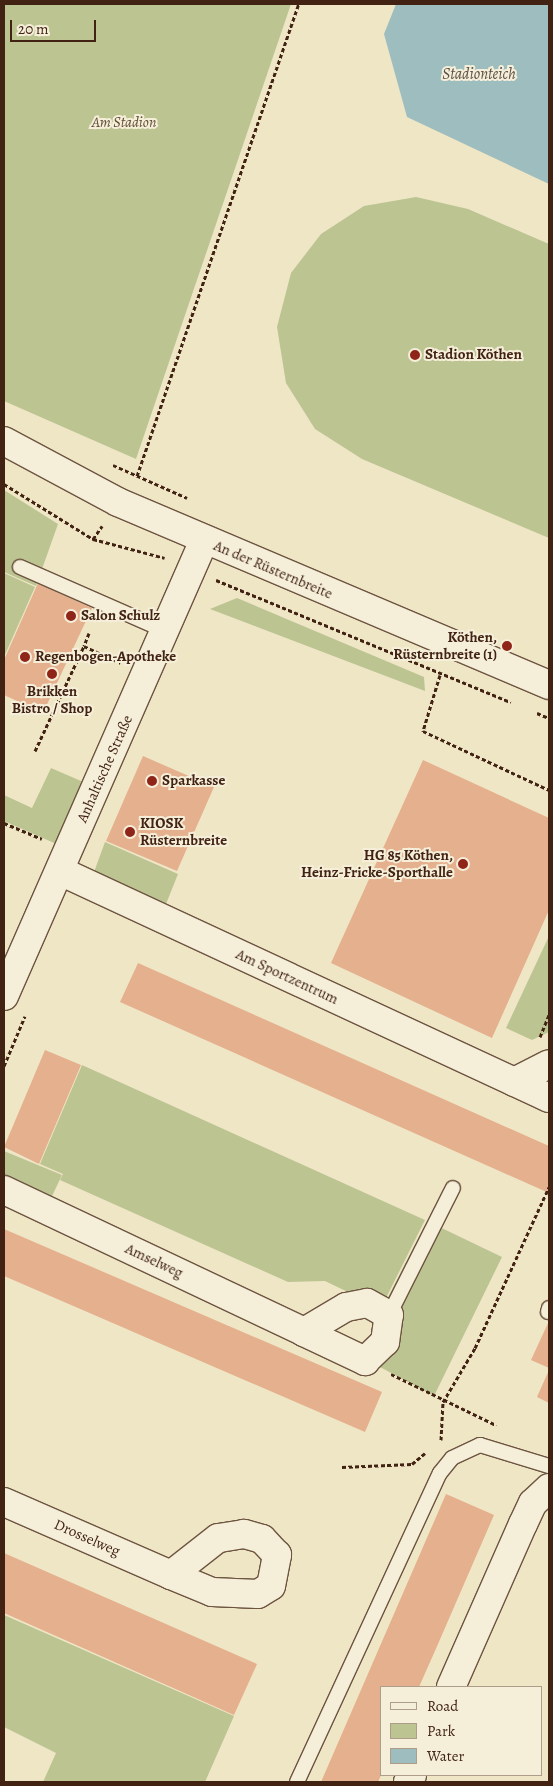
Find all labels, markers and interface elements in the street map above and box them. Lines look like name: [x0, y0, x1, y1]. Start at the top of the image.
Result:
scale bar: [12, 10, 99, 42]
text: 20 m: [18, 19, 49, 39]
water label: Stadionteich: [442, 64, 516, 84]
park label: Am Stadion: [92, 114, 156, 132]
place label: Stadion Köthen: [425, 346, 522, 364]
marker: Stadion Köthen: [409, 349, 421, 361]
street label: An der Rüsternbreite: [211, 537, 335, 603]
place label: Salon Schulz: [81, 607, 160, 625]
marker: Salon Schulz: [65, 610, 77, 622]
place label: Köthen, Rüsternbreite (1): [393, 628, 497, 663]
marker: Köthen, Rüsternbreite (1): [501, 640, 513, 652]
place label: Regenbogen-Apotheke: [35, 648, 176, 666]
marker: Regenbogen-Apotheke: [19, 651, 31, 663]
marker: Brikken Bistro / Shop: [46, 668, 58, 680]
place label: Brikken Bistro / Shop: [12, 682, 92, 717]
street label: Anhaltische Straße: [73, 712, 137, 826]
place label: Sparkasse: [162, 772, 225, 790]
marker: Sparkasse: [146, 775, 158, 787]
place label: KIOSK Rüsternbreite: [140, 814, 227, 849]
marker: KIOSK Rüsternbreite: [124, 826, 136, 838]
place label: HG 85 Köthen, Heinz-Fricke-Sporthalle: [301, 846, 453, 881]
marker: HG 85 Köthen, Heinz-Fricke-Sporthalle: [457, 858, 469, 870]
street label: Am Sportzentrum: [233, 945, 341, 1009]
street label: Amselweg: [122, 1240, 186, 1282]
street label: Drosselweg: [51, 1515, 123, 1561]
legend: [380, 1686, 543, 1776]
text: Road: [427, 1696, 458, 1716]
text: Park: [427, 1721, 455, 1741]
text: Water: [427, 1746, 464, 1766]

